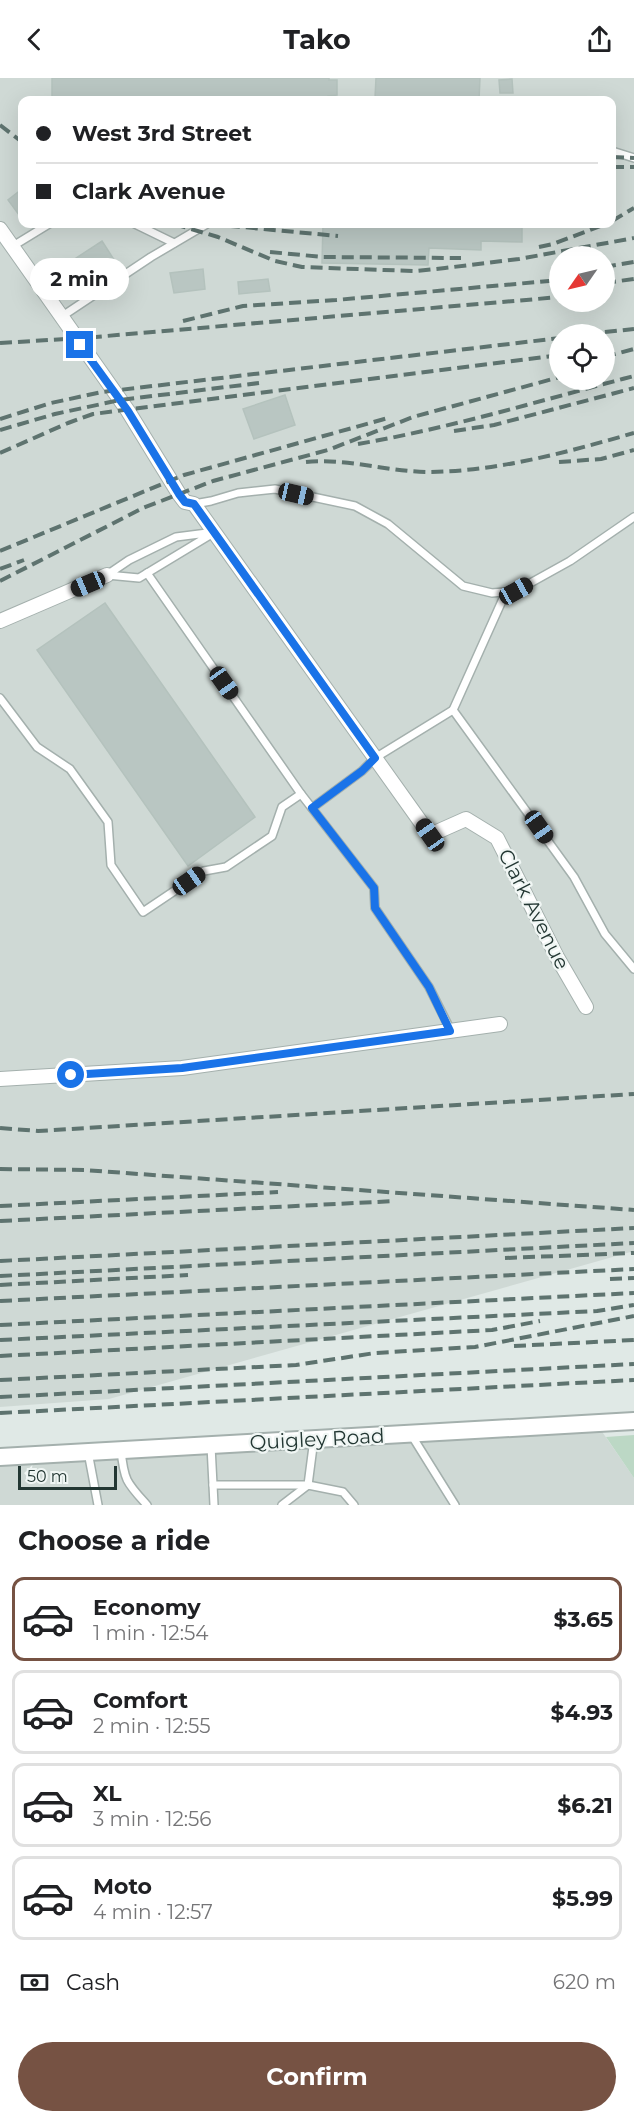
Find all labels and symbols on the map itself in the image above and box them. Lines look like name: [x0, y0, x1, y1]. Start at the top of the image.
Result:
north arrow: [549, 246, 615, 312]
callout: 2 min: [31, 258, 130, 300]
route end: [66, 331, 93, 358]
car: [276, 481, 316, 507]
car: [68, 569, 108, 599]
car: [496, 574, 536, 608]
car: [206, 663, 242, 703]
car: [521, 807, 557, 847]
car: [412, 815, 448, 855]
street label: Clark Avenue: [493, 845, 575, 973]
car: [169, 863, 209, 899]
route start: [57, 1061, 84, 1088]
street label: Quigley Road: [249, 1423, 385, 1455]
scale bar: [18, 1463, 117, 1490]

